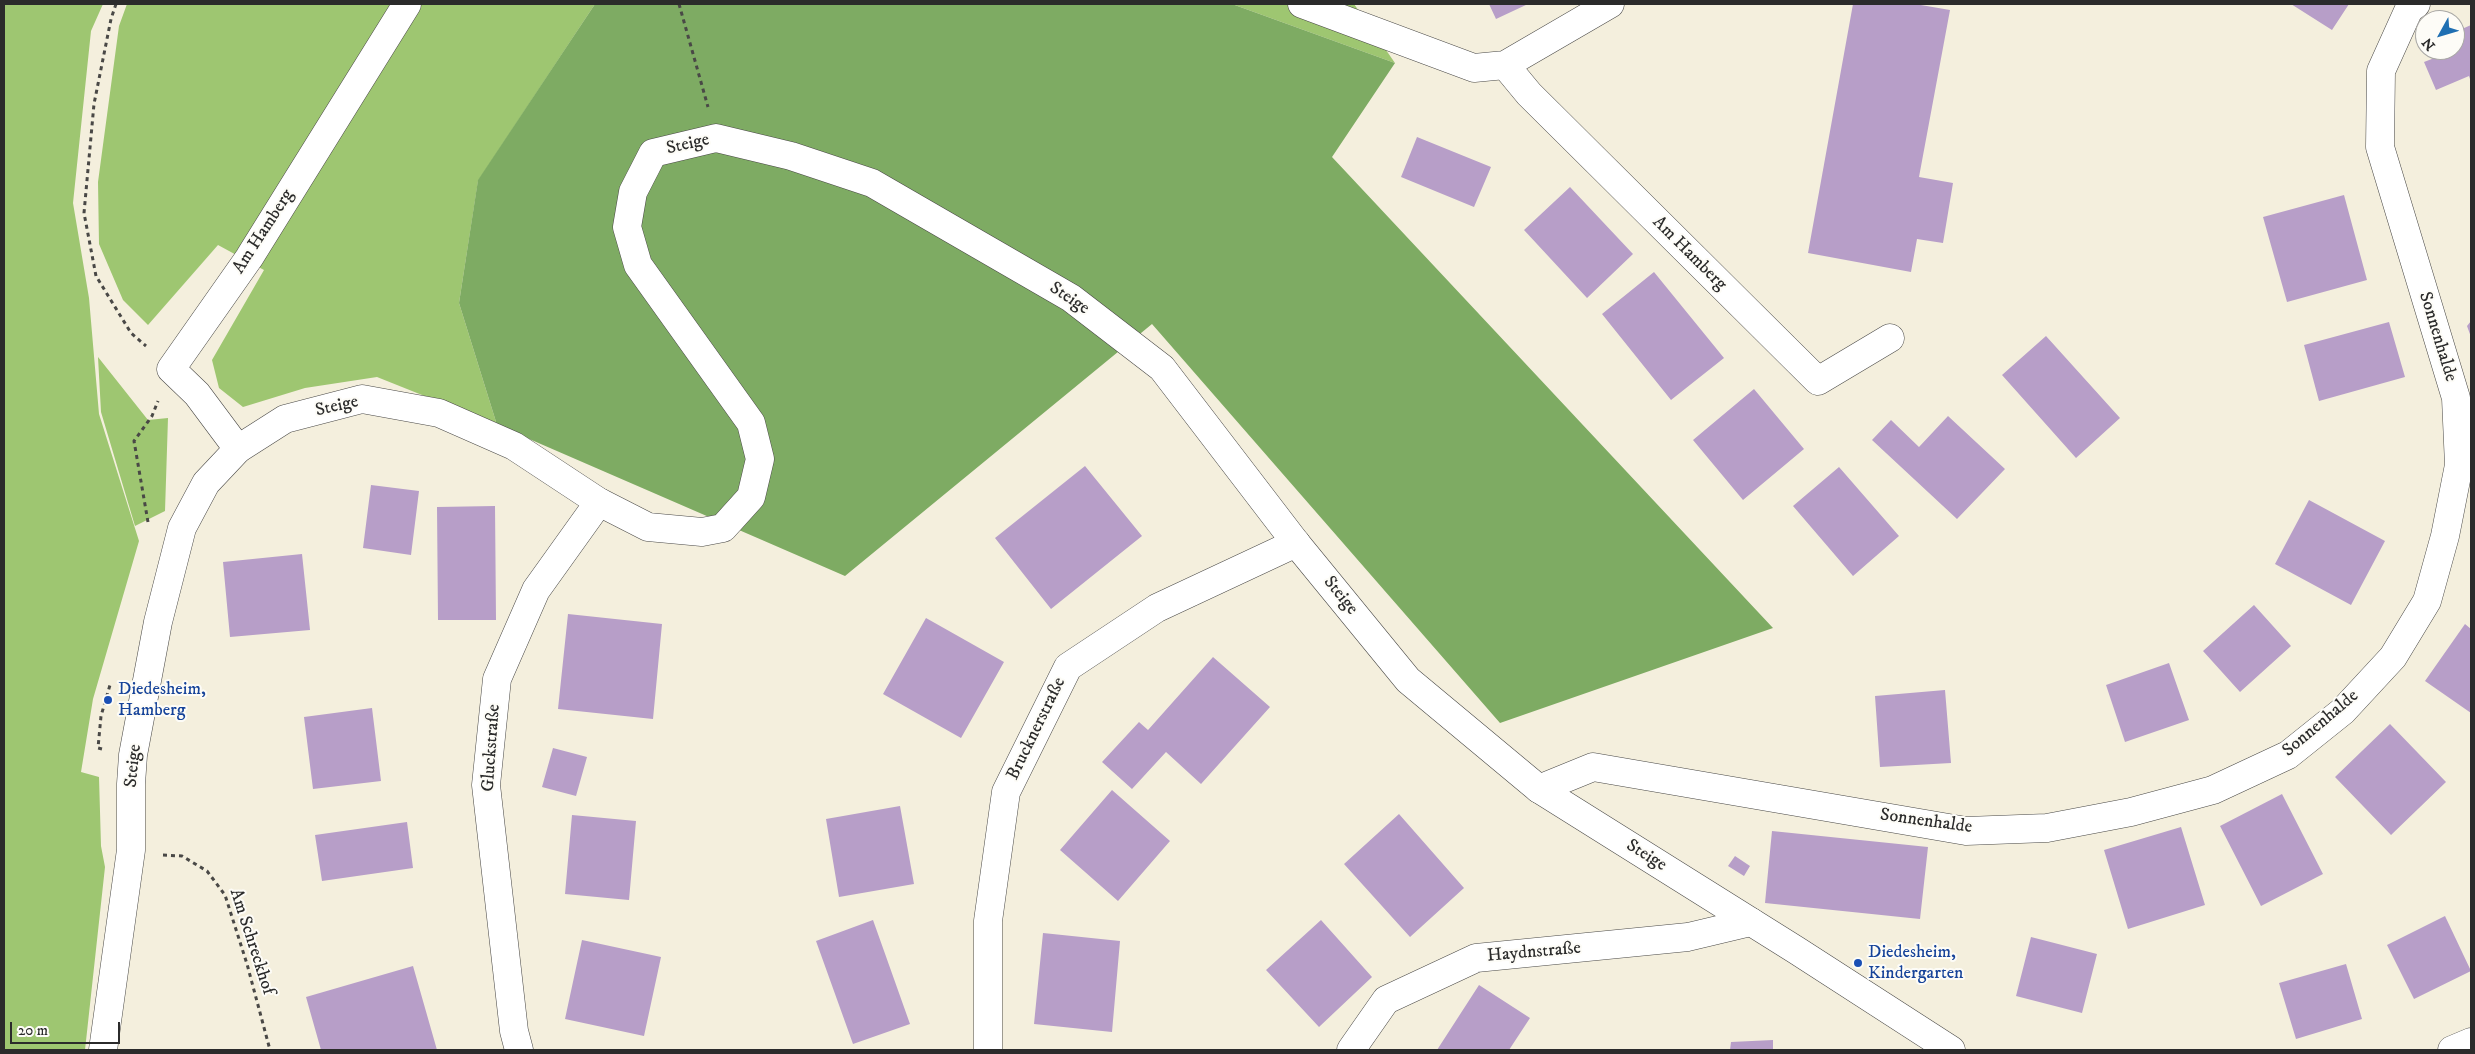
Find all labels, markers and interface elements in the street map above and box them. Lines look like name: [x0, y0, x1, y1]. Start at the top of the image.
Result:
north arrow: [2415, 10, 2465, 60]
text: N: [2419, 34, 2440, 54]
street label: Steige: [664, 130, 712, 160]
street label: Am Hamberg: [229, 186, 299, 278]
street label: Am Hamberg: [1647, 212, 1731, 296]
street label: Steige: [1045, 278, 1093, 320]
street label: Sonnenhalde: [2413, 290, 2461, 384]
street label: Steige: [313, 392, 361, 422]
street label: Steige: [1318, 572, 1362, 620]
street label: Brucknerstraße: [1003, 674, 1071, 784]
place label: Diedesheim, Hamberg: [118, 679, 206, 722]
street label: Sonnenhalde: [2279, 686, 2363, 762]
marker: Diedesheim, Hamberg: [102, 694, 114, 706]
street label: Gluckstraße: [478, 703, 506, 793]
street label: Steige: [121, 743, 147, 789]
street label: Sonnenhalde: [1879, 805, 1973, 839]
street label: Steige: [1622, 835, 1670, 877]
street label: Am Schreckhof: [224, 886, 278, 998]
street label: Haydnstraße: [1486, 938, 1582, 968]
place label: Diedesheim, Kindergarten: [1868, 942, 1964, 984]
marker: Diedesheim, Kindergarten: [1852, 957, 1864, 969]
scale bar: [12, 1012, 122, 1044]
text: 20 m: [18, 1021, 48, 1040]

